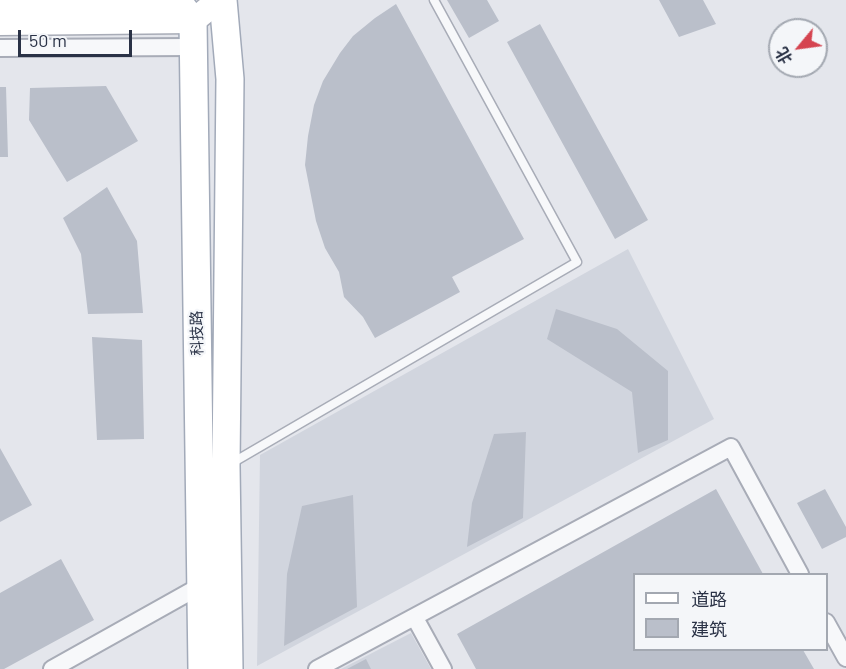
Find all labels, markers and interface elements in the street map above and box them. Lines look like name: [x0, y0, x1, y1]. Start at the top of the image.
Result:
scale bar: [21, 18, 135, 56]
north arrow: [768, 18, 828, 78]
text: 50 m: [29, 29, 67, 51]
text: 北: [771, 44, 796, 68]
street label: 科技路: [188, 310, 206, 356]
legend: [633, 573, 828, 651]
text: 道路: [691, 588, 727, 610]
text: 建筑: [691, 618, 727, 640]

